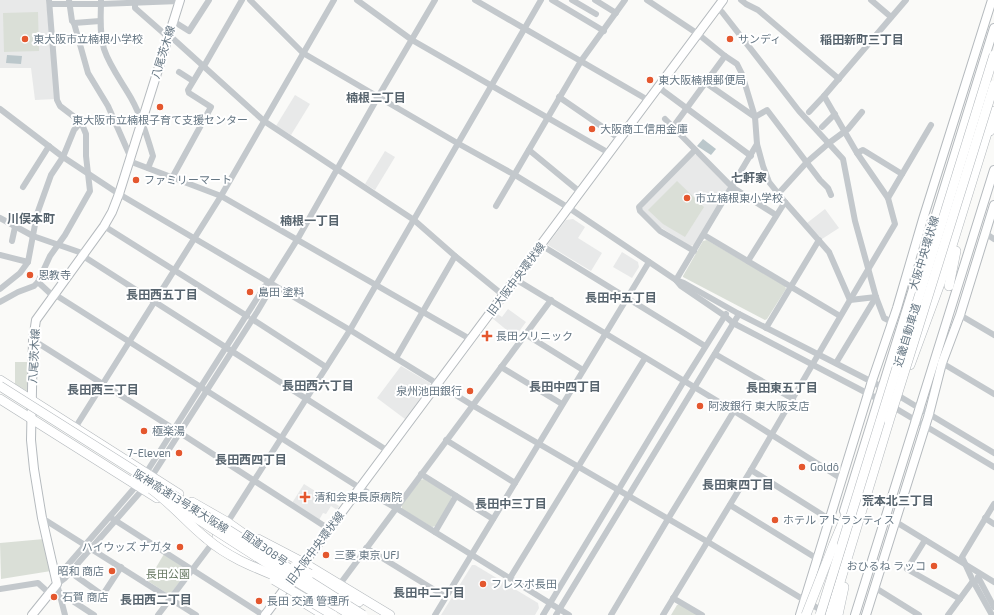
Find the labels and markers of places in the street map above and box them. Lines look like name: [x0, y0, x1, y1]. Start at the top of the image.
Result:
place label: 東大阪市立楠根小学校: [33, 32, 143, 45]
place label: サンディ: [738, 32, 781, 45]
marker: 東大阪市立楠根小学校: [20, 34, 30, 44]
marker: サンディ: [725, 34, 735, 44]
place label: 東大阪楠根郵便局: [658, 73, 746, 86]
marker: 東大阪楠根郵便局: [645, 75, 655, 85]
marker: 東大阪市立楠根子育て支援センター: [155, 102, 165, 112]
place label: 東大阪市立楠根子育て支援センター: [72, 113, 248, 126]
place label: 大阪商工信用金庫: [600, 122, 688, 135]
marker: 大阪商工信用金庫: [587, 124, 597, 134]
place label: ファミリーマート: [144, 173, 232, 186]
marker: ファミリーマート: [131, 175, 141, 185]
place label: 市立楠根東小学校: [695, 191, 783, 204]
marker: 市立楠根東小学校: [682, 193, 692, 203]
place label: 恩教寺: [38, 268, 71, 281]
marker: 恩教寺: [25, 270, 35, 280]
place label: 島田 塗料: [258, 285, 304, 298]
marker: 島田 塗料: [245, 287, 255, 297]
place label: 長田クリニック: [496, 329, 573, 342]
marker: 長田クリニック: [481, 330, 493, 342]
place label: 泉州池田銀行: [396, 384, 462, 397]
marker: 泉州池田銀行: [465, 386, 475, 396]
place label: 阿波銀行 東大阪支店: [708, 399, 809, 412]
marker: 阿波銀行 東大阪支店: [695, 401, 705, 411]
place label: 極楽湯: [152, 424, 185, 437]
marker: 極楽湯: [139, 426, 149, 436]
place label: 7-Eleven: [127, 446, 171, 459]
marker: 7-Eleven: [174, 448, 184, 458]
place label: Goldô: [810, 460, 839, 473]
marker: Goldô: [797, 462, 807, 472]
place label: 清和会東長原病院: [314, 490, 402, 503]
marker: 清和会東長原病院: [299, 491, 311, 503]
place label: ホテル アトランティス: [783, 513, 895, 526]
marker: ホテル アトランティス: [770, 515, 780, 525]
place label: ハイウッズ ナガタ: [82, 540, 172, 553]
marker: ハイウッズ ナガタ: [175, 542, 185, 552]
place label: 三菱 東京 UFJ: [334, 548, 399, 561]
marker: 三菱 東京 UFJ: [321, 550, 331, 560]
place label: おひるね ラッコ: [847, 559, 926, 572]
marker: おひるね ラッコ: [929, 561, 939, 571]
place label: 昭和 商店: [58, 564, 104, 577]
marker: 昭和 商店: [107, 566, 117, 576]
place label: フレスポ長田: [491, 577, 557, 590]
marker: フレスポ長田: [478, 579, 488, 589]
place label: 石賀 商店: [62, 590, 108, 603]
marker: 石賀 商店: [49, 592, 59, 602]
place label: 長田 交通 管理所: [267, 594, 350, 607]
marker: 長田 交通 管理所: [254, 596, 264, 606]

